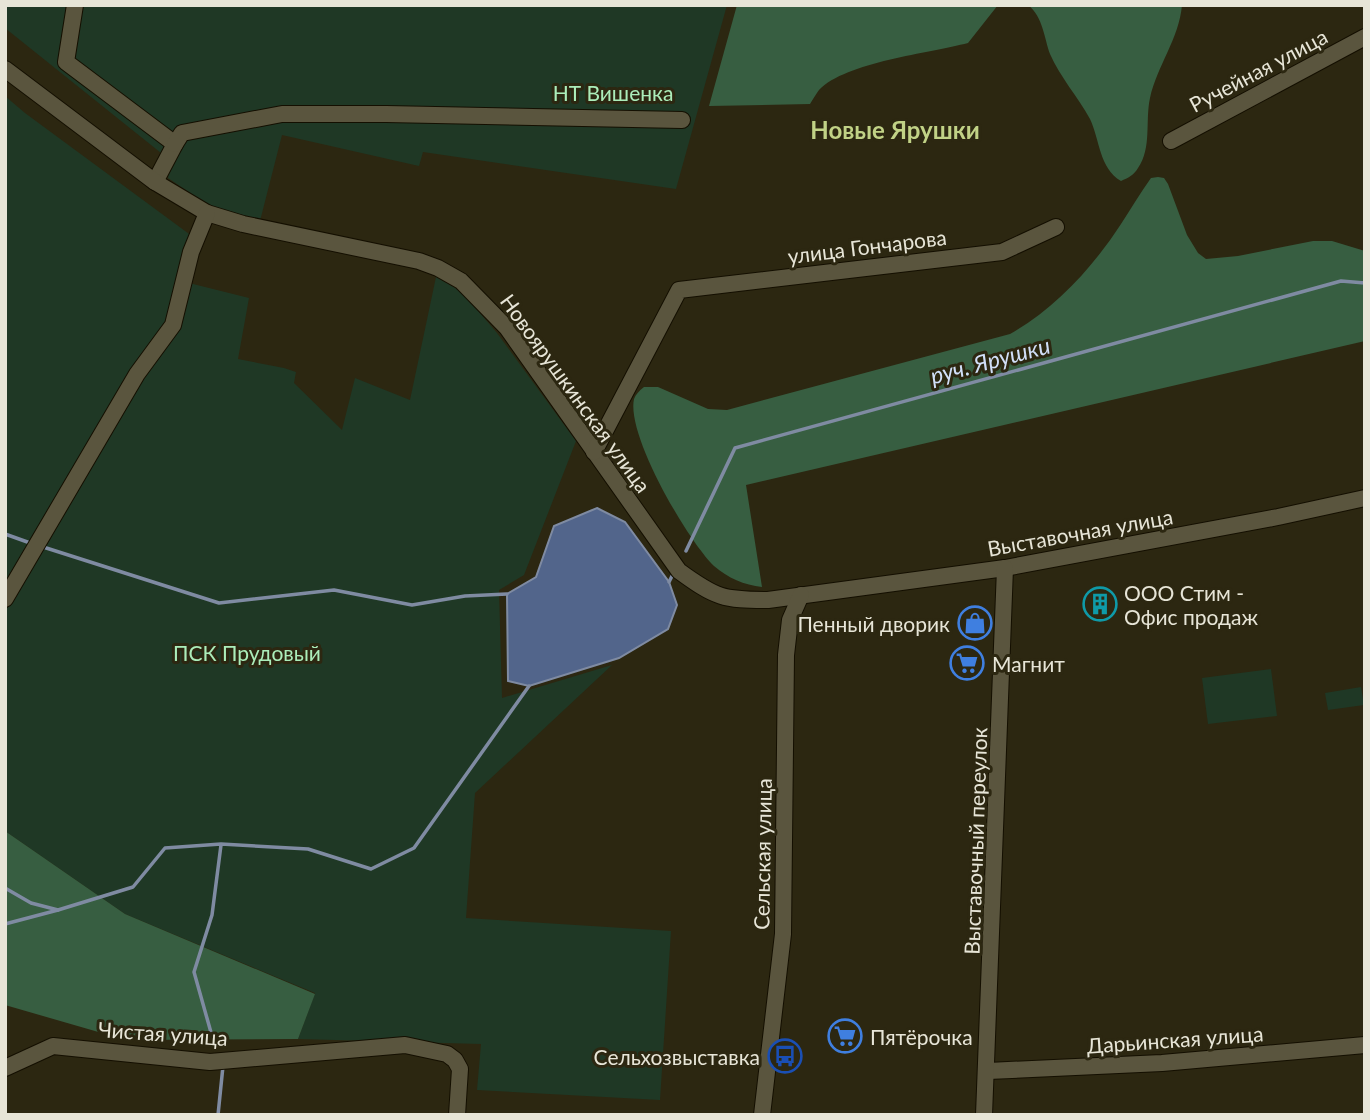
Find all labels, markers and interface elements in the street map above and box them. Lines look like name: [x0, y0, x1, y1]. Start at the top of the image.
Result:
street label: Ручейная улица: [1185, 23, 1331, 117]
park label: НТ Вишенка: [553, 80, 673, 105]
district label: Новые Ярушки: [810, 115, 980, 144]
street label: улица Гончарова: [786, 224, 948, 268]
street label: Новоярушкинская улица: [496, 289, 656, 497]
water label: руч. Ярушки: [927, 331, 1053, 389]
street label: Выставочная улица: [985, 503, 1175, 561]
place label: ООО Стим - Офис продаж: [1124, 580, 1258, 629]
building icon: ООО Стим - Офис продаж: [1081, 585, 1119, 623]
shop icon: Пенный дворик: [956, 604, 994, 642]
place label: Пенный дворик: [798, 611, 950, 636]
park label: ПСК Прудовый: [173, 640, 321, 665]
supermarket icon: Магнит: [948, 644, 986, 682]
place label: Магнит: [992, 651, 1065, 676]
street label: Выставочный переулок: [959, 727, 991, 955]
street label: Сельская улица: [748, 778, 776, 930]
street label: Чистая улица: [97, 1016, 229, 1050]
supermarket icon: Пятёрочка: [826, 1017, 864, 1055]
street label: Дарьинская улица: [1086, 1020, 1264, 1058]
place label: Пятёрочка: [870, 1024, 973, 1049]
bus stop icon: Сельхозвыставка: [766, 1037, 804, 1075]
place label: Сельхозвыставка: [594, 1044, 760, 1069]

